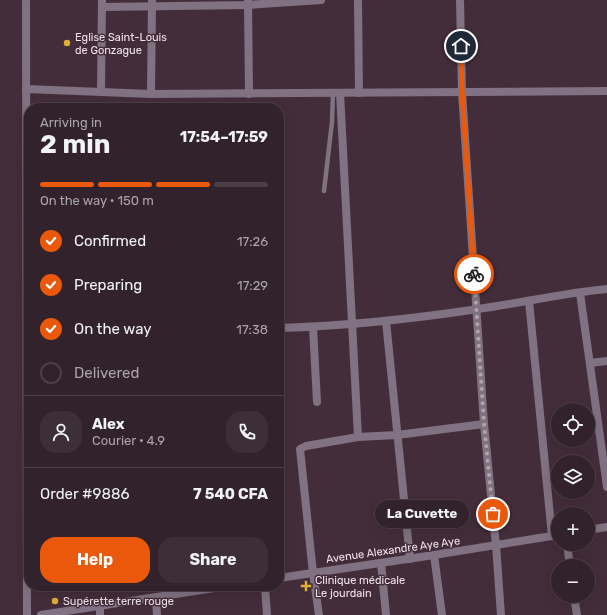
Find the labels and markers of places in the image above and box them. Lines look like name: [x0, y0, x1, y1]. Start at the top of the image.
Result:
pin: [444, 29, 478, 63]
place label: Eglise Saint-Louis de Gonzague: [75, 31, 167, 57]
marker: Eglise Saint-Louis de Gonzague: [62, 38, 72, 48]
pin: [476, 497, 510, 531]
callout: La Cuvette: [375, 500, 469, 528]
place label: Clinique médicale Le jourdain: [315, 574, 405, 600]
marker: Clinique médicale Le jourdain: [300, 580, 312, 592]
place label: Supérette terre rouge: [63, 595, 174, 608]
marker: Supérette terre rouge: [50, 596, 60, 606]

